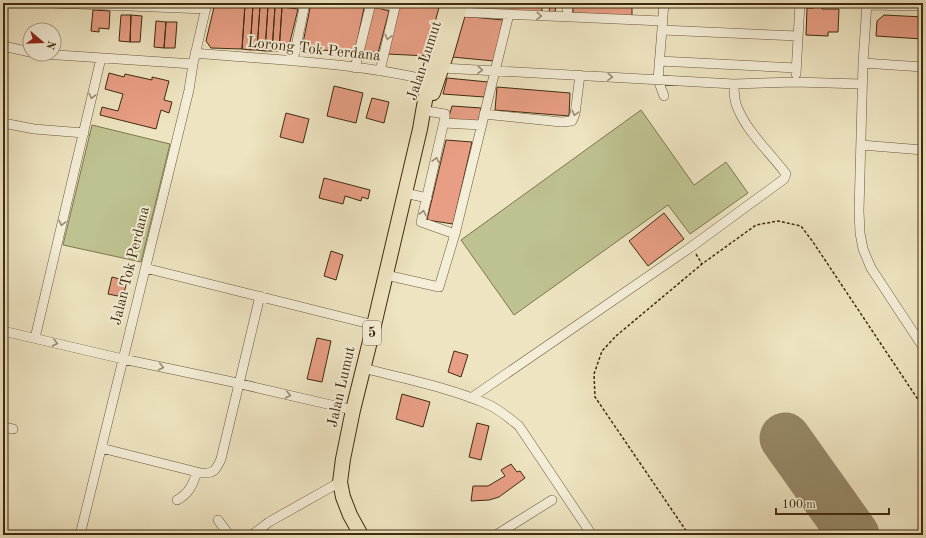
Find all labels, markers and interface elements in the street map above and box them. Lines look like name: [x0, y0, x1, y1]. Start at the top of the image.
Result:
one-way arrow: [536, 11, 542, 20]
street label: Jalan Lumut: [405, 19, 445, 103]
north arrow: [22, 22, 62, 62]
one-way arrow: [384, 33, 393, 40]
street label: Lorong Tok Perdana: [247, 36, 382, 65]
text: N: [43, 39, 57, 51]
one-way arrow: [478, 66, 484, 74]
one-way arrow: [607, 72, 613, 81]
one-way arrow: [89, 93, 97, 99]
one-way arrow: [571, 110, 579, 117]
one-way arrow: [431, 157, 439, 164]
street label: Jalan Tok Perdana: [109, 205, 153, 327]
one-way arrow: [418, 210, 427, 217]
one-way arrow: [59, 219, 67, 226]
road number: 5: [363, 321, 381, 345]
one-way arrow: [51, 339, 58, 347]
street label: Jalan Lumut: [325, 345, 359, 429]
one-way arrow: [158, 363, 164, 371]
one-way arrow: [285, 391, 291, 399]
scale bar: [776, 490, 889, 516]
text: 100 m: [782, 499, 816, 511]

